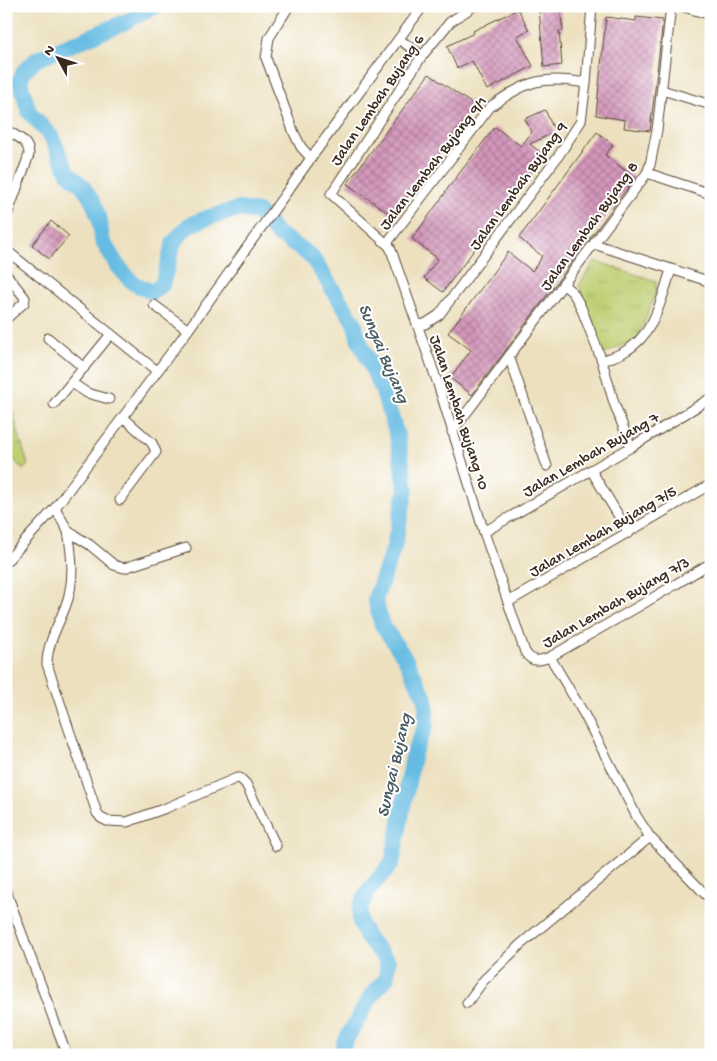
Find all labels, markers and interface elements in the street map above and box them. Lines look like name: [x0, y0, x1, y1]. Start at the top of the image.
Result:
street label: Jalan Lembah Bujang 6: [328, 31, 430, 170]
north arrow: [32, 32, 82, 82]
text: N: [41, 42, 59, 60]
street label: Jalan Lembah Bujang 9/1: [377, 94, 493, 235]
street label: Jalan Lembah Bujang 9: [467, 119, 573, 255]
street label: Jalan Lembah Bujang 8: [538, 159, 644, 295]
water label: Sungai Bujang: [352, 301, 414, 408]
street label: Jalan Lembah Bujang 10: [424, 333, 492, 493]
street label: Jalan Lembah Bujang 7: [520, 409, 664, 503]
street label: Jalan Lembah Bujang 7/5: [527, 483, 681, 583]
street label: Jalan Lembah Bujang 7/3: [540, 554, 694, 654]
water label: Sungai Bujang: [373, 710, 418, 819]

